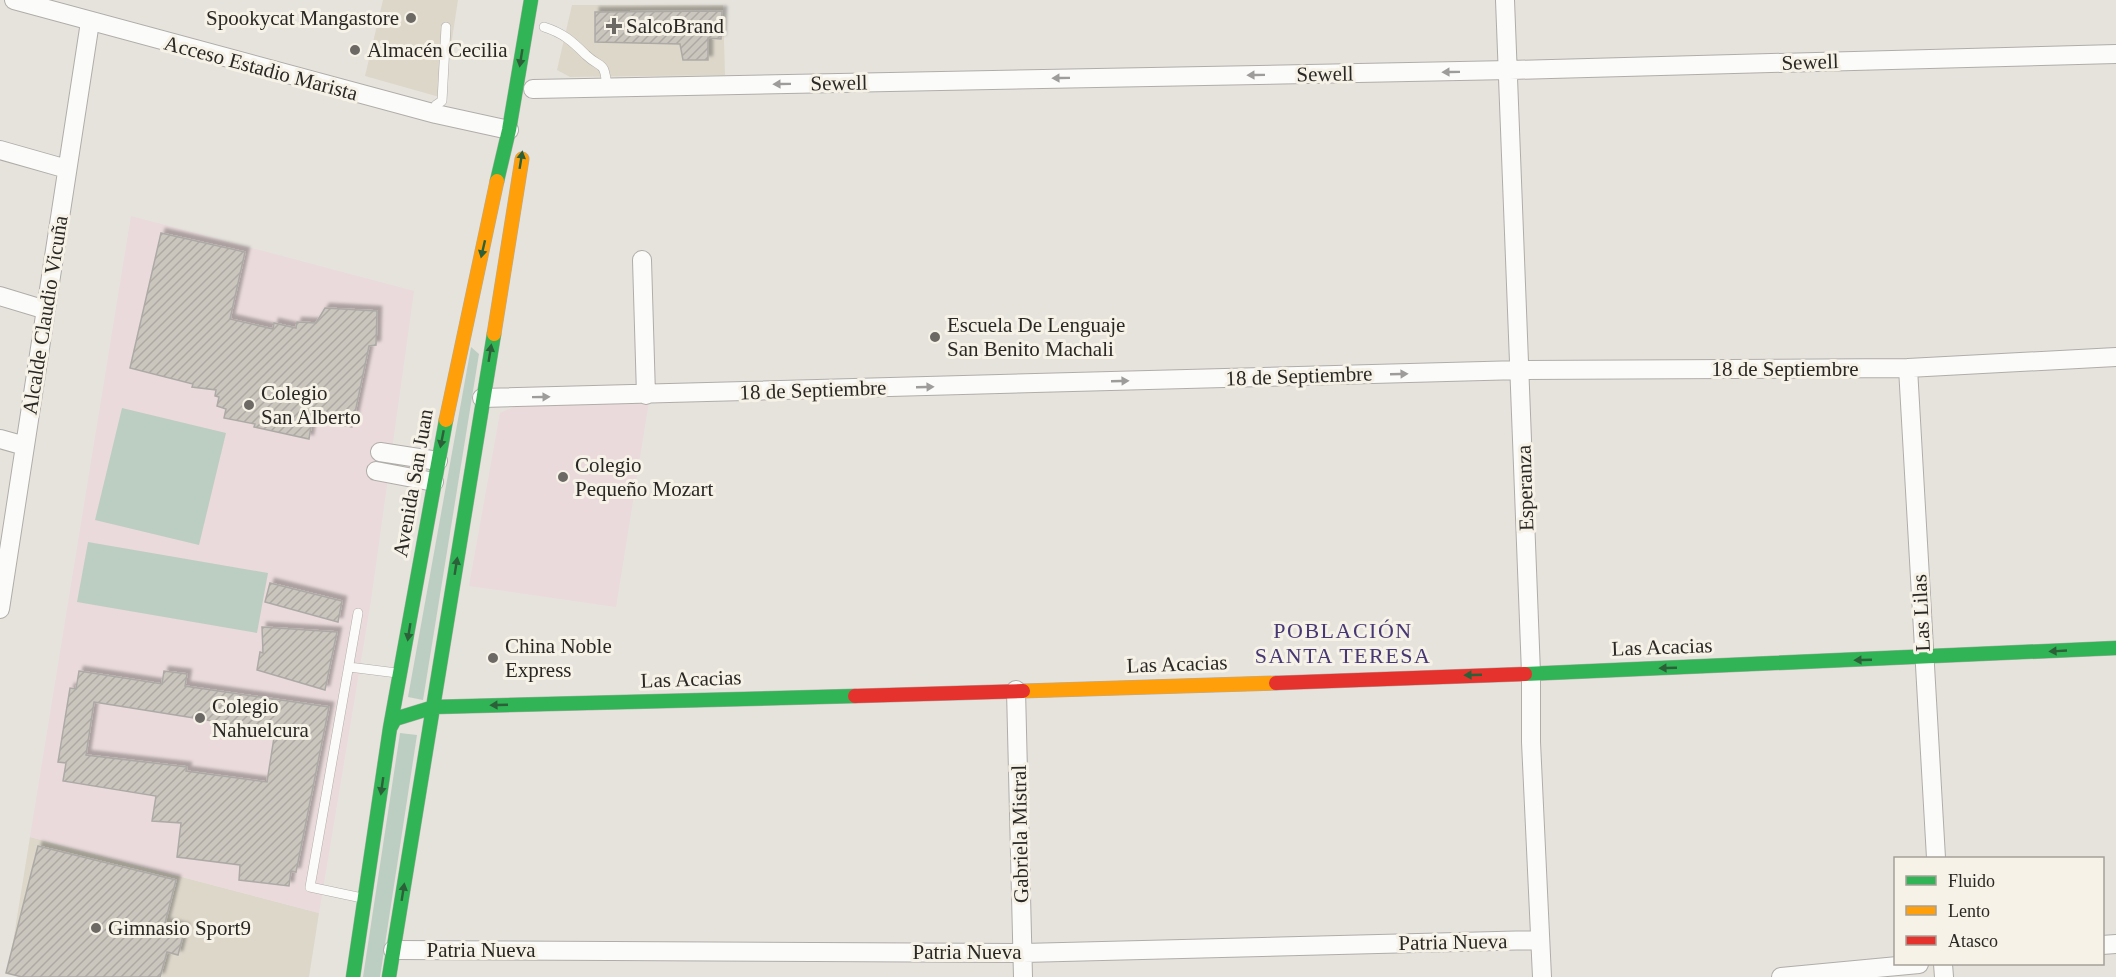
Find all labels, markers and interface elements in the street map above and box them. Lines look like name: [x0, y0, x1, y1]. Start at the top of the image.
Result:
place label: Spookycat Mangastore: [206, 6, 399, 30]
marker: Spookycat Mangastore: [404, 11, 418, 25]
place label: SalcoBrand: [626, 14, 724, 38]
marker: SalcoBrand: [607, 19, 621, 33]
street label: Acceso Estadio Marista: [162, 31, 361, 106]
place label: Almacén Cecilia: [367, 38, 508, 62]
marker: Almacén Cecilia: [348, 43, 362, 57]
one-way arrow: [516, 48, 525, 67]
street label: Sewell: [1781, 49, 1839, 75]
street label: Sewell: [1296, 62, 1354, 86]
one-way arrow: [1442, 67, 1461, 76]
one-way arrow: [1247, 70, 1266, 80]
street label: Sewell: [810, 71, 868, 95]
one-way arrow: [1052, 74, 1071, 83]
one-way arrow: [773, 79, 792, 89]
one-way arrow: [517, 151, 526, 170]
street label: Alcalde Claudio Vicuña: [17, 213, 73, 416]
one-way arrow: [477, 239, 487, 258]
place label: Escuela De Lenguaje San Benito Machali: [947, 313, 1125, 361]
marker: Escuela De Lenguaje San Benito Machali: [928, 330, 942, 344]
one-way arrow: [486, 343, 495, 362]
street label: 18 de Septiembre: [1712, 357, 1858, 381]
street label: 18 de Septiembre: [1225, 361, 1373, 391]
one-way arrow: [1389, 369, 1408, 378]
street label: 18 de Septiembre: [739, 375, 887, 405]
one-way arrow: [1110, 377, 1129, 386]
place label: Colegio San Alberto: [261, 381, 361, 429]
one-way arrow: [915, 382, 934, 392]
one-way arrow: [531, 392, 550, 402]
marker: Colegio San Alberto: [242, 398, 256, 412]
street label: Avenida San Juan: [388, 407, 438, 559]
one-way arrow: [437, 430, 446, 449]
street label: Esperanza: [1511, 444, 1538, 532]
place label: Colegio Pequeño Mozart: [575, 453, 713, 501]
marker: Colegio Pequeño Mozart: [556, 470, 570, 484]
one-way arrow: [452, 557, 461, 576]
street label: Las Lilas: [1907, 574, 1935, 652]
district label: POBLACIÓN SANTA TERESA: [1255, 618, 1431, 668]
one-way arrow: [404, 622, 413, 641]
street label: Las Acacias: [1611, 633, 1713, 661]
place label: China Noble Express: [505, 634, 612, 682]
one-way arrow: [2048, 646, 2067, 655]
street label: Las Acacias: [1126, 650, 1228, 678]
marker: China Noble Express: [486, 651, 500, 665]
one-way arrow: [1853, 656, 1872, 665]
one-way arrow: [1658, 663, 1677, 672]
street label: Las Acacias: [640, 665, 742, 693]
one-way arrow: [1464, 670, 1483, 680]
place label: Colegio Nahuelcura: [212, 694, 309, 742]
one-way arrow: [490, 700, 509, 710]
marker: Colegio Nahuelcura: [193, 711, 207, 725]
street label: Gabriela Mistral: [1007, 765, 1033, 903]
one-way arrow: [377, 777, 386, 796]
legend: [1894, 857, 2104, 965]
text: Fluido: [1948, 871, 1995, 891]
one-way arrow: [399, 883, 408, 902]
text: Lento: [1948, 901, 1990, 921]
place label: Gimnasio Sport9: [108, 916, 251, 940]
marker: Gimnasio Sport9: [89, 921, 103, 935]
street label: Patria Nueva: [1398, 929, 1508, 955]
text: Atasco: [1948, 931, 1998, 951]
street label: Patria Nueva: [426, 938, 536, 962]
street label: Patria Nueva: [912, 940, 1022, 964]

